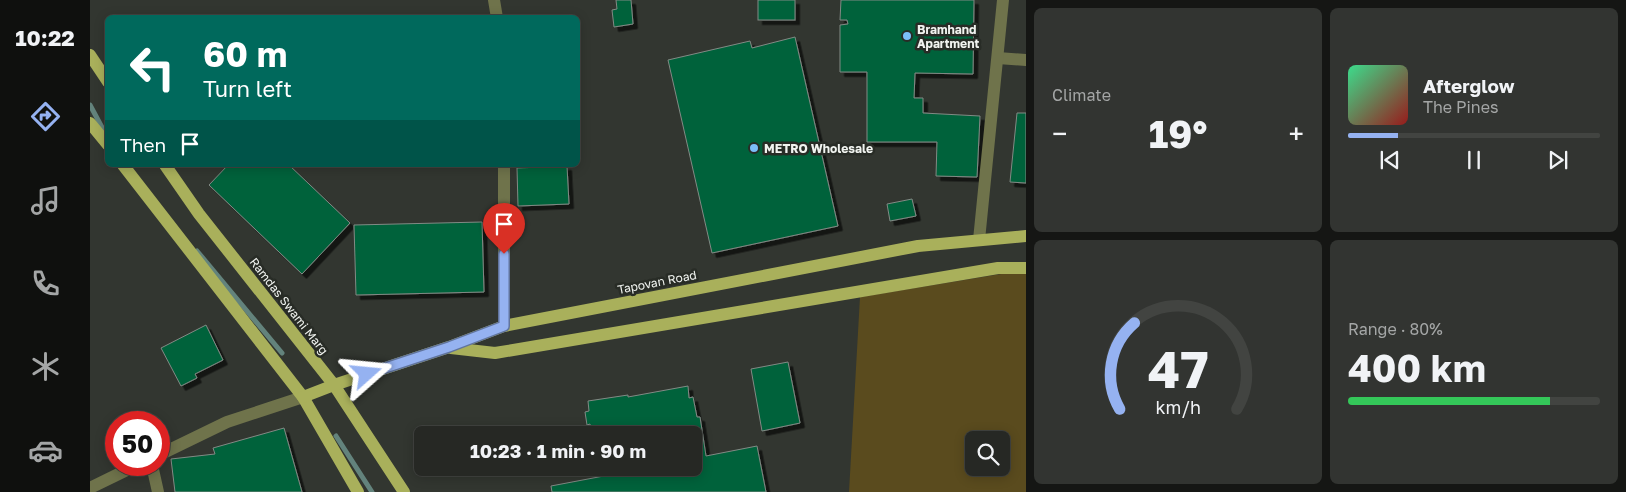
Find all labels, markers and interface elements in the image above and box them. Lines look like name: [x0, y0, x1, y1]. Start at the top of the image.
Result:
place label: Bramhand Apartment: [917, 22, 979, 51]
text: 10:22: [15, 24, 75, 51]
marker: Bramhand Apartment: [901, 30, 913, 42]
text: 60 m: [203, 33, 287, 75]
icon: left: [120, 35, 185, 100]
text: Afterglow: [1423, 74, 1514, 97]
text: Turn left: [203, 75, 292, 102]
text: Climate: [1052, 85, 1111, 105]
text: The Pines: [1423, 97, 1498, 117]
icon: directions: [28, 99, 63, 134]
text: 19°: [1149, 111, 1207, 156]
text: −: [1052, 117, 1067, 150]
text: +: [1289, 117, 1304, 150]
icon: arrive: [176, 130, 204, 158]
text: Then: [120, 133, 166, 156]
place label: METRO Wholesale: [764, 141, 873, 156]
marker: METRO Wholesale: [748, 142, 760, 154]
icon: previous: [1376, 146, 1404, 174]
icon: pause: [1460, 146, 1488, 174]
icon: next: [1544, 146, 1572, 174]
icon: music: [28, 183, 63, 218]
pin: [483, 203, 525, 254]
icon: arrive: [490, 210, 518, 238]
street label: Ramdas Swami Marg: [247, 255, 331, 357]
icon: phone: [28, 266, 63, 301]
street label: Tapovan Road: [616, 267, 698, 297]
text: Range · 80%: [1348, 319, 1443, 339]
text: 47: [1148, 337, 1208, 399]
text: 400 km: [1348, 345, 1486, 390]
position arrow: [340, 347, 392, 399]
icon: climate: [28, 349, 63, 384]
text: km/h: [1155, 396, 1201, 418]
speed limit sign: 50: [105, 411, 170, 476]
map controls: [965, 431, 1010, 476]
button: search: [965, 431, 1010, 476]
icon: car: [28, 433, 63, 468]
text: 10:23 · 1 min · 90 m: [470, 439, 646, 462]

